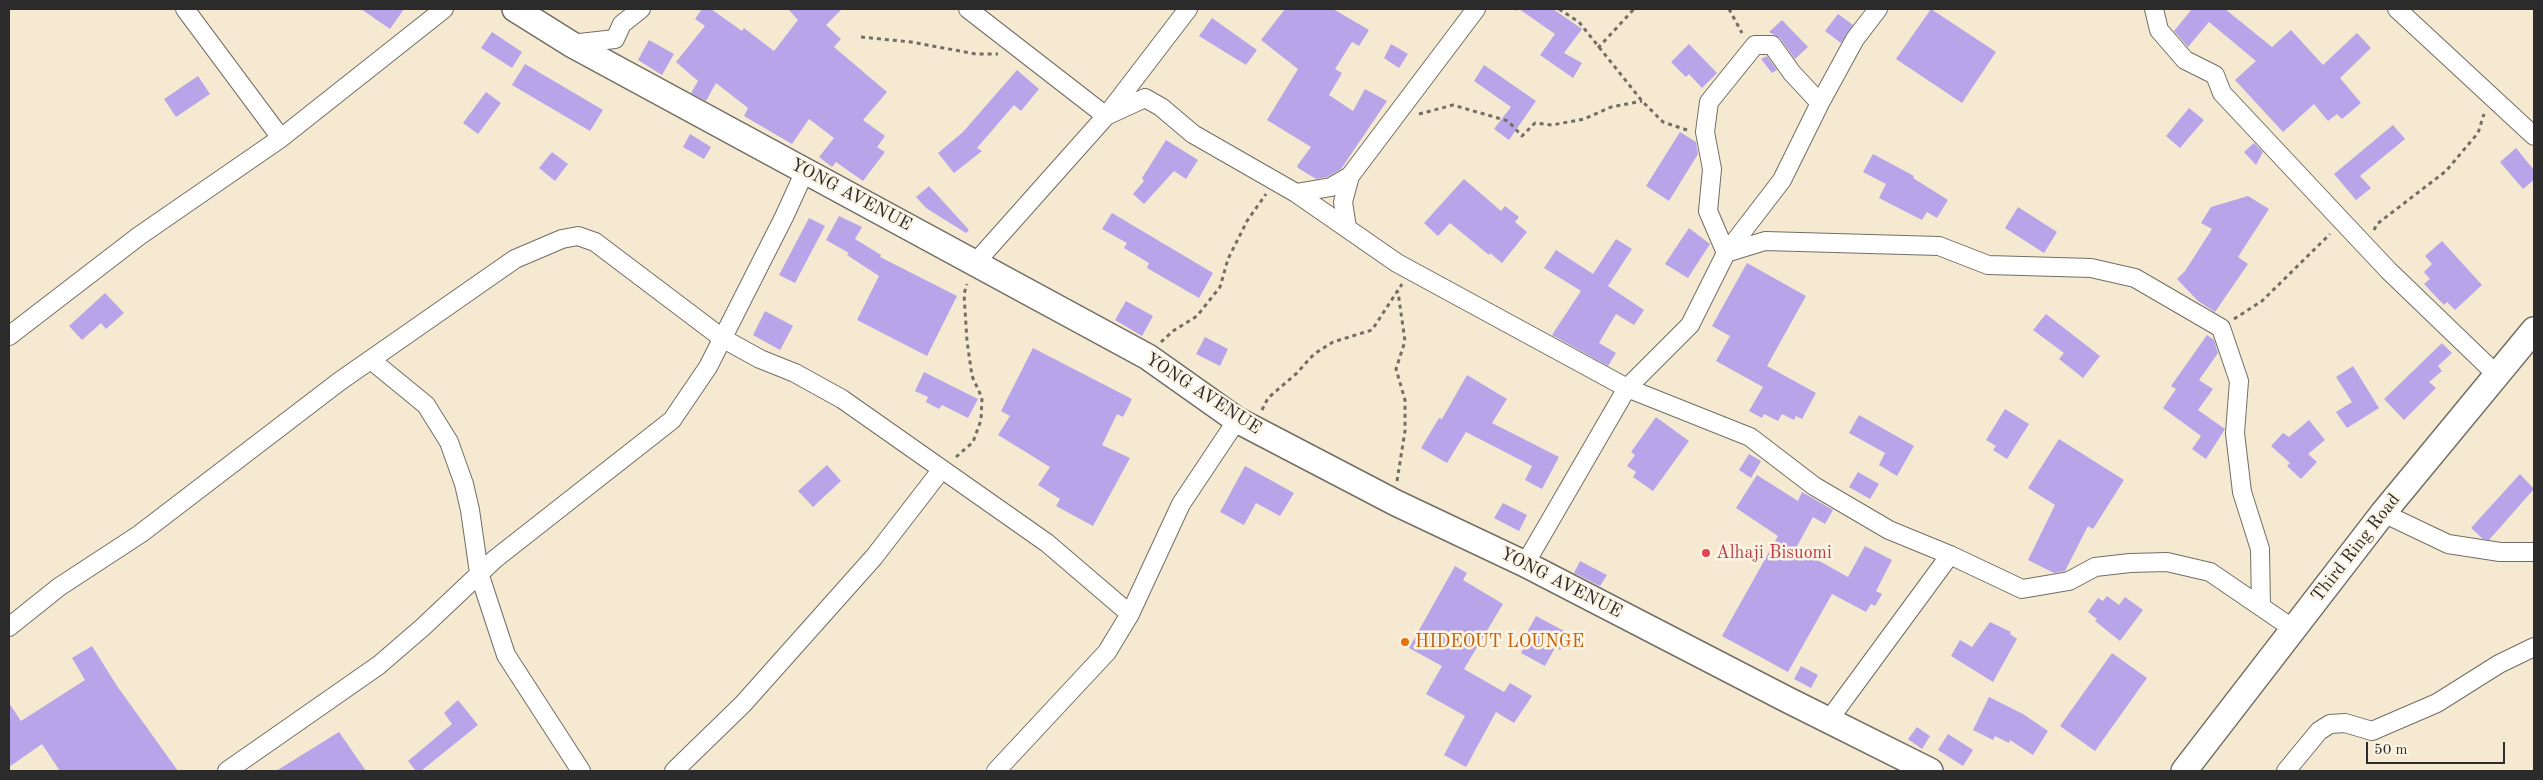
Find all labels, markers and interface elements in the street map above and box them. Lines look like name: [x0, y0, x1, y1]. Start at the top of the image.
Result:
street label: YONG AVENUE: [787, 154, 915, 236]
street label: YONG AVENUE: [1141, 348, 1265, 440]
street label: Third Ring Road: [2307, 489, 2405, 607]
place label: Alhaji Bisuomi: [1716, 542, 1832, 564]
street label: YONG AVENUE: [1496, 543, 1626, 623]
marker: Alhaji Bisuomi: [1700, 547, 1712, 559]
place label: HIDEOUT LOUNGE: [1415, 631, 1584, 653]
marker: HIDEOUT LOUNGE: [1399, 636, 1411, 648]
scale bar: [2368, 732, 2507, 764]
text: 50 m: [2374, 743, 2408, 758]

